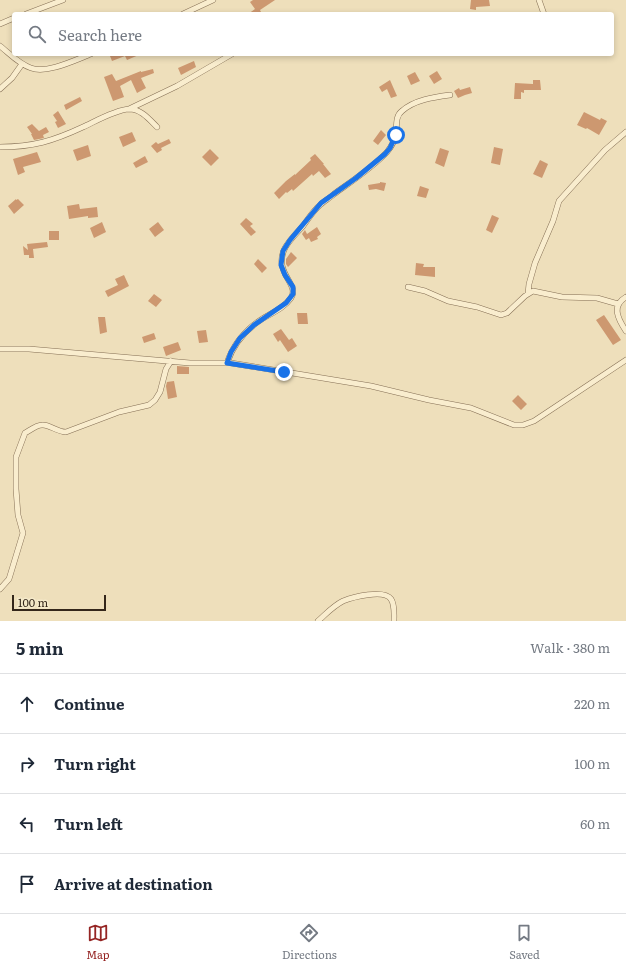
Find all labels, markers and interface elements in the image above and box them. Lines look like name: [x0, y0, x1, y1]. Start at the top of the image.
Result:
search box: [12, 12, 614, 56]
icon: search: [26, 23, 48, 45]
text: Search here: [58, 23, 142, 46]
route start: [387, 126, 405, 144]
route end: [275, 363, 293, 381]
scale bar: [12, 593, 106, 612]
text: 100 m: [18, 594, 48, 610]
text: 5 min: [16, 635, 64, 660]
text: Walk · 380 m: [530, 638, 610, 657]
text: Continue: [54, 692, 124, 715]
icon: ahead: [16, 693, 38, 715]
text: 220 m: [574, 694, 610, 713]
text: Turn right: [54, 752, 136, 775]
icon: right: [16, 753, 38, 775]
text: 100 m: [574, 754, 610, 773]
text: Turn left: [54, 812, 123, 835]
icon: left: [16, 813, 38, 835]
text: 60 m: [580, 814, 610, 833]
text: Arrive at destination: [54, 872, 213, 895]
icon: arrive: [16, 873, 38, 895]
tab: Map: [86, 922, 110, 962]
tab: Directions: [282, 922, 337, 962]
tab: Saved: [509, 922, 540, 962]

